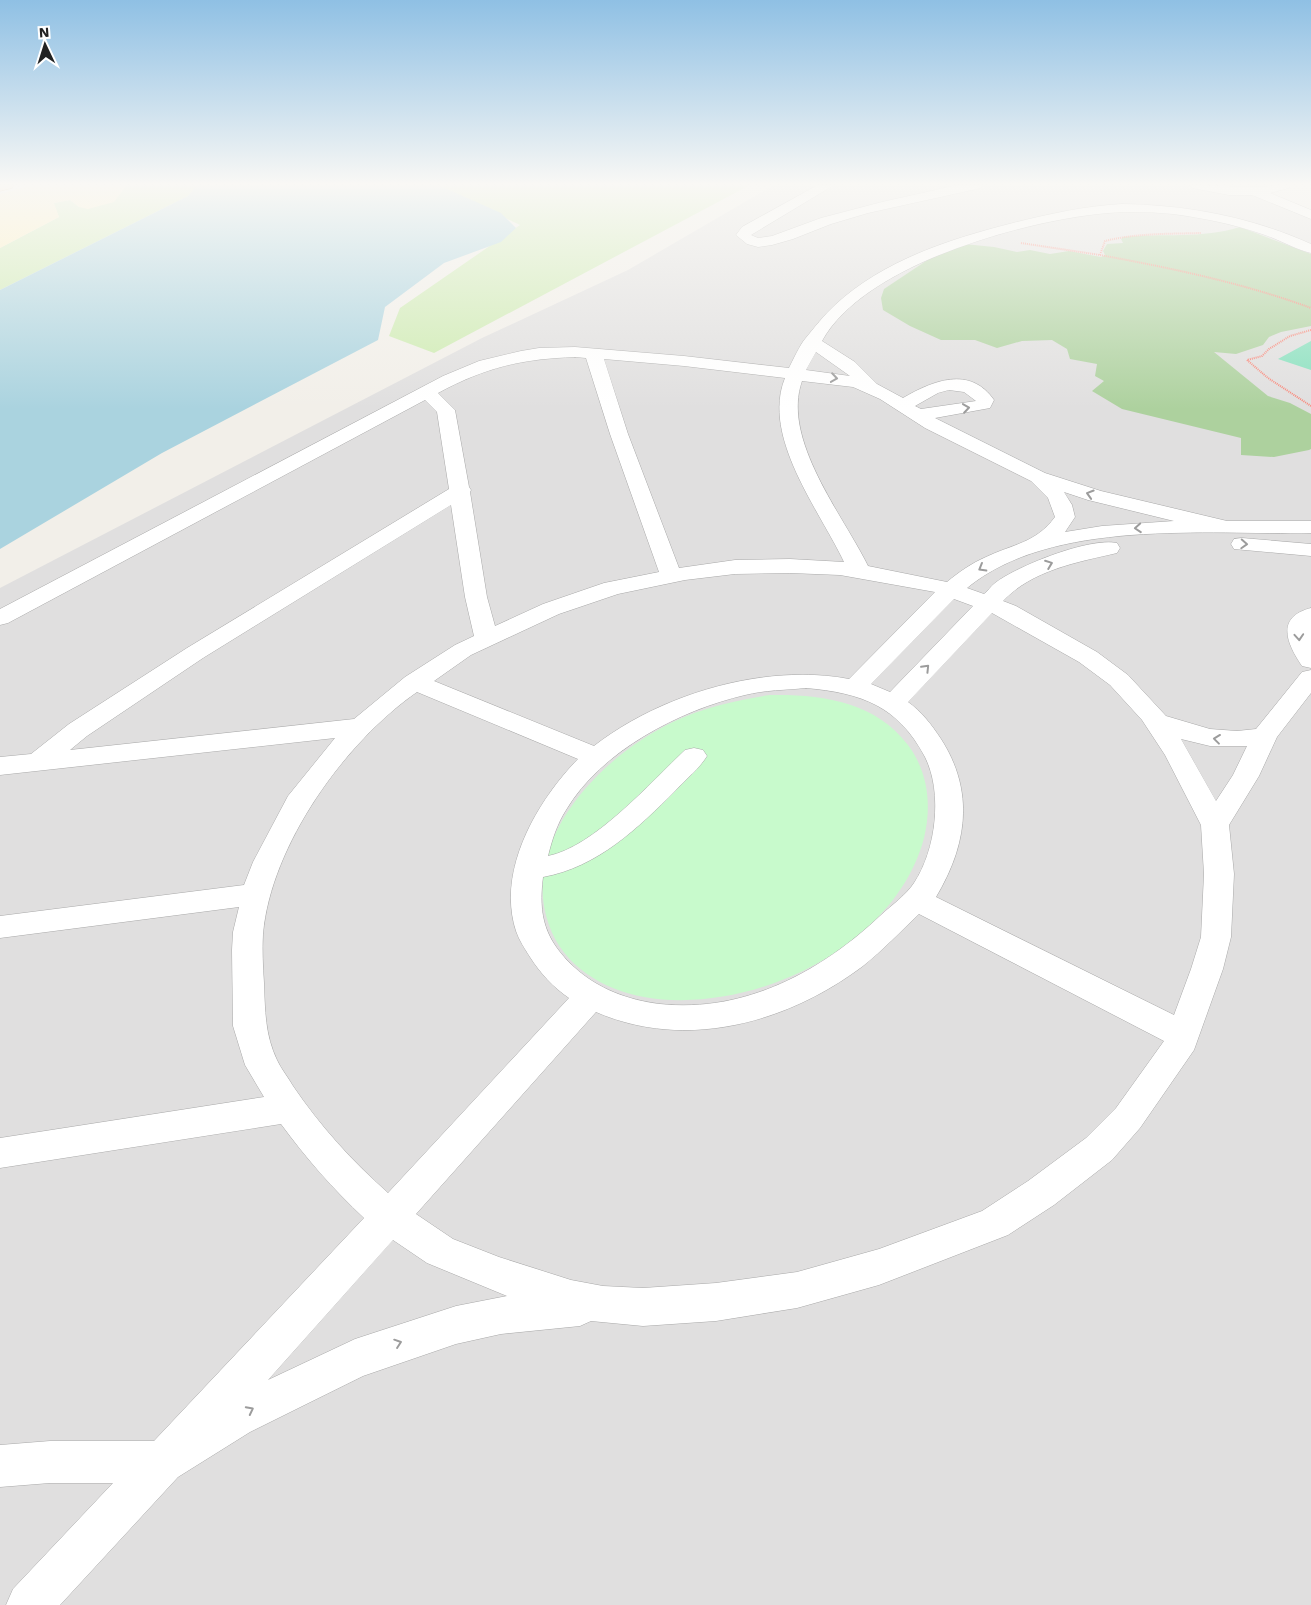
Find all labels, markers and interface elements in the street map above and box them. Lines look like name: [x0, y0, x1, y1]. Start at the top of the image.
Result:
north arrow: [20, 20, 70, 70]
text: N: [38, 24, 50, 40]
one-way arrow: [830, 372, 838, 383]
one-way arrow: [962, 403, 970, 414]
one-way arrow: [1086, 489, 1094, 499]
one-way arrow: [1134, 522, 1142, 533]
one-way arrow: [1240, 538, 1248, 549]
one-way arrow: [1044, 560, 1053, 570]
one-way arrow: [979, 562, 988, 572]
one-way arrow: [1294, 633, 1305, 641]
one-way arrow: [920, 664, 929, 673]
one-way arrow: [1212, 734, 1220, 745]
one-way arrow: [393, 1339, 401, 1349]
one-way arrow: [244, 1406, 253, 1416]

